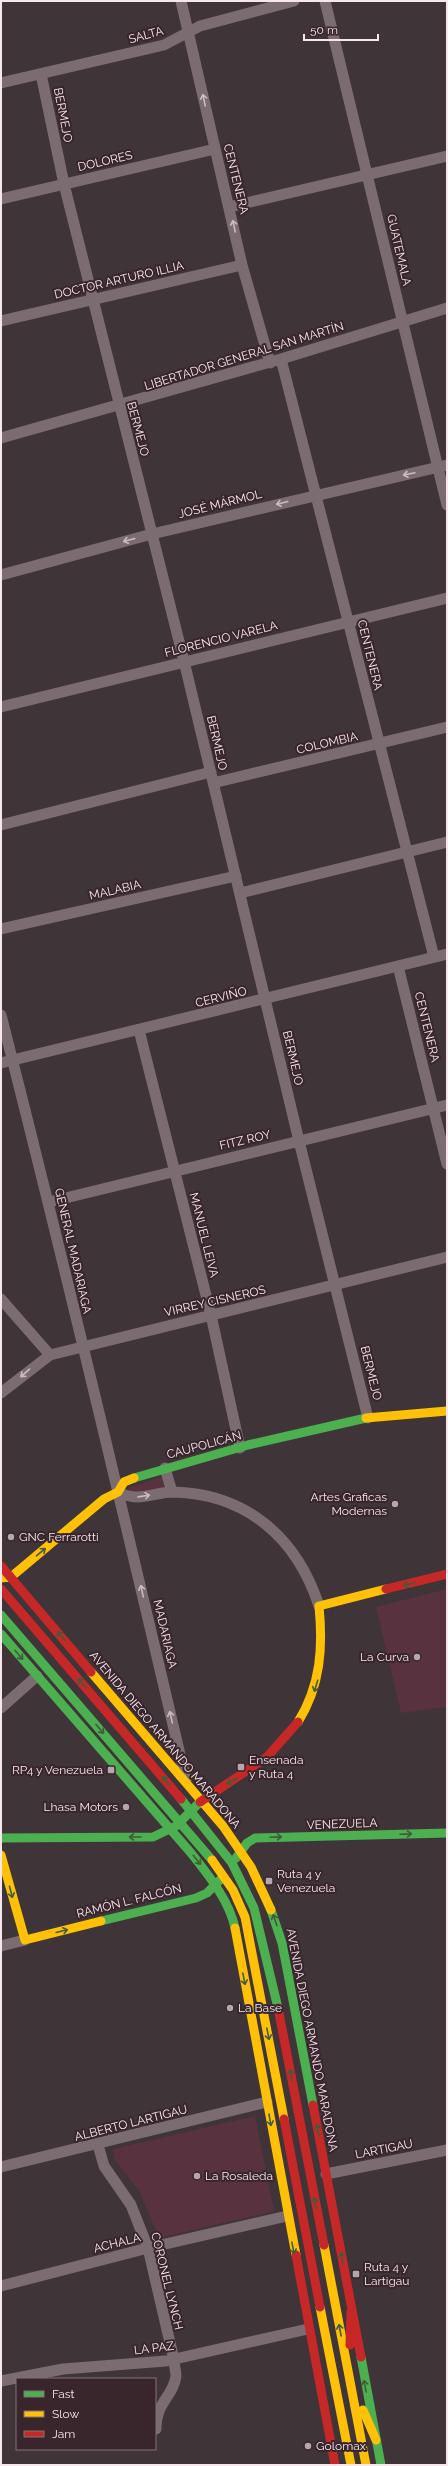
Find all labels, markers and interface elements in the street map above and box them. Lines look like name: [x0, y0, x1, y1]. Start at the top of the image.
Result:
scale bar: [304, 16, 378, 42]
text: 50 m: [310, 23, 338, 37]
street label: SALTA: [127, 24, 165, 46]
street label: BERMEJO: [51, 86, 75, 144]
one-way arrow: [199, 94, 207, 107]
street label: CENTENERA: [221, 142, 251, 216]
street label: DOLORES: [76, 148, 134, 174]
street label: GUATEMALA: [384, 213, 414, 287]
one-way arrow: [229, 220, 237, 233]
street label: DOCTOR ARTURO ILLIA: [53, 258, 185, 302]
street label: LIBERTADOR GENERAL SAN MARTÍN: [143, 319, 345, 393]
street label: BERMEJO: [124, 400, 152, 458]
one-way arrow: [403, 470, 416, 478]
street label: JOSÉ MÁRMOL: [177, 487, 263, 521]
one-way arrow: [276, 499, 289, 507]
one-way arrow: [122, 537, 135, 544]
street label: FLORENCIO VARELA: [163, 618, 279, 660]
street label: CENTENERA: [355, 618, 385, 692]
street label: BERMEJO: [204, 714, 230, 772]
street label: COLOMBIA: [295, 729, 359, 757]
street label: MALABIA: [88, 877, 142, 903]
street label: CERVIÑO: [194, 984, 248, 1010]
street label: CENTENERA: [412, 990, 442, 1064]
street label: BERMEJO: [280, 1029, 306, 1087]
street label: FITZ ROY: [218, 1127, 272, 1153]
street label: GENERAL MADARIAGA: [52, 1187, 94, 1315]
street label: MANUEL LEIVA: [187, 1191, 221, 1279]
street label: VIRREY CISNEROS: [163, 1283, 267, 1319]
street label: BERMEJO: [357, 1344, 385, 1402]
one-way arrow: [20, 1368, 30, 1377]
street label: CAUPOLICÁN: [165, 1428, 243, 1462]
place label: Artes Graficas Modernas: [311, 1490, 387, 1518]
one-way arrow: [137, 1492, 150, 1500]
marker: Artes Graficas Modernas: [390, 1499, 400, 1509]
place label: GNC Ferrarotti: [19, 1530, 99, 1544]
marker: GNC Ferrarotti: [6, 1532, 16, 1542]
one-way arrow: [35, 1548, 46, 1557]
one-way arrow: [403, 1580, 416, 1588]
one-way arrow: [137, 1585, 145, 1598]
street label: MADARIAGA: [150, 1598, 180, 1670]
one-way arrow: [57, 1631, 66, 1641]
street label: AVENIDA DIEGO ARMANDO MARADONA: [87, 1648, 243, 1832]
one-way arrow: [15, 1650, 24, 1660]
place label: La Curva: [360, 1650, 409, 1664]
marker: La Curva: [412, 1652, 422, 1662]
one-way arrow: [77, 1677, 86, 1688]
one-way arrow: [312, 1679, 319, 1692]
one-way arrow: [167, 1711, 175, 1724]
one-way arrow: [95, 1724, 105, 1734]
place label: Ensenada y Ruta 4: [249, 1753, 304, 1781]
marker: Ensenada y Ruta 4: [236, 1762, 246, 1772]
place label: RP4 y Venezuela: [12, 1763, 103, 1777]
marker: RP4 y Venezuela: [106, 1765, 116, 1775]
one-way arrow: [162, 1776, 171, 1787]
one-way arrow: [226, 1778, 238, 1785]
place label: Lhasa Motors: [44, 1800, 118, 1814]
marker: Lhasa Motors: [121, 1802, 131, 1812]
street label: VENEZUELA: [306, 1816, 378, 1832]
one-way arrow: [399, 1830, 412, 1838]
one-way arrow: [129, 1833, 142, 1841]
one-way arrow: [269, 1834, 282, 1841]
one-way arrow: [193, 1855, 202, 1866]
place label: Ruta 4 y Venezuela: [277, 1867, 335, 1895]
marker: Ruta 4 y Venezuela: [264, 1876, 274, 1886]
street label: RAMÓN L. FALCÓN: [75, 1881, 183, 1921]
one-way arrow: [8, 1886, 15, 1899]
one-way arrow: [271, 1915, 279, 1927]
one-way arrow: [56, 1927, 69, 1934]
street label: AVENIDA DIEGO ARMANDO MARADONA: [283, 1927, 341, 2153]
one-way arrow: [240, 1972, 248, 1985]
place label: La Base: [238, 2001, 282, 2015]
marker: La Base: [225, 2003, 235, 2013]
one-way arrow: [265, 2027, 273, 2040]
one-way arrow: [287, 2069, 295, 2082]
street label: ALBERTO LARTIGAU: [73, 2102, 189, 2144]
one-way arrow: [267, 2114, 275, 2127]
one-way arrow: [313, 2124, 321, 2137]
street label: LARTIGAU: [354, 2137, 414, 2161]
place label: La Rosaleda: [205, 2169, 273, 2183]
marker: La Rosaleda: [192, 2171, 202, 2181]
one-way arrow: [311, 2197, 319, 2210]
street label: ACHALA: [92, 2230, 142, 2256]
street label: CORONEL LYNCH: [148, 2231, 186, 2331]
one-way arrow: [290, 2242, 298, 2255]
one-way arrow: [337, 2252, 345, 2265]
place label: Ruta 4 y Lartigau: [364, 2260, 409, 2288]
marker: Ruta 4 y Lartigau: [351, 2269, 361, 2279]
one-way arrow: [336, 2324, 344, 2337]
street label: LA PAZ: [133, 2339, 175, 2357]
legend: [16, 2378, 156, 2450]
one-way arrow: [361, 2379, 369, 2392]
text: Fast: [52, 2387, 75, 2401]
text: Slow: [52, 2407, 79, 2421]
text: Jam: [52, 2427, 75, 2441]
place label: Golomax: [316, 2439, 366, 2453]
marker: Golomax: [303, 2441, 313, 2451]

